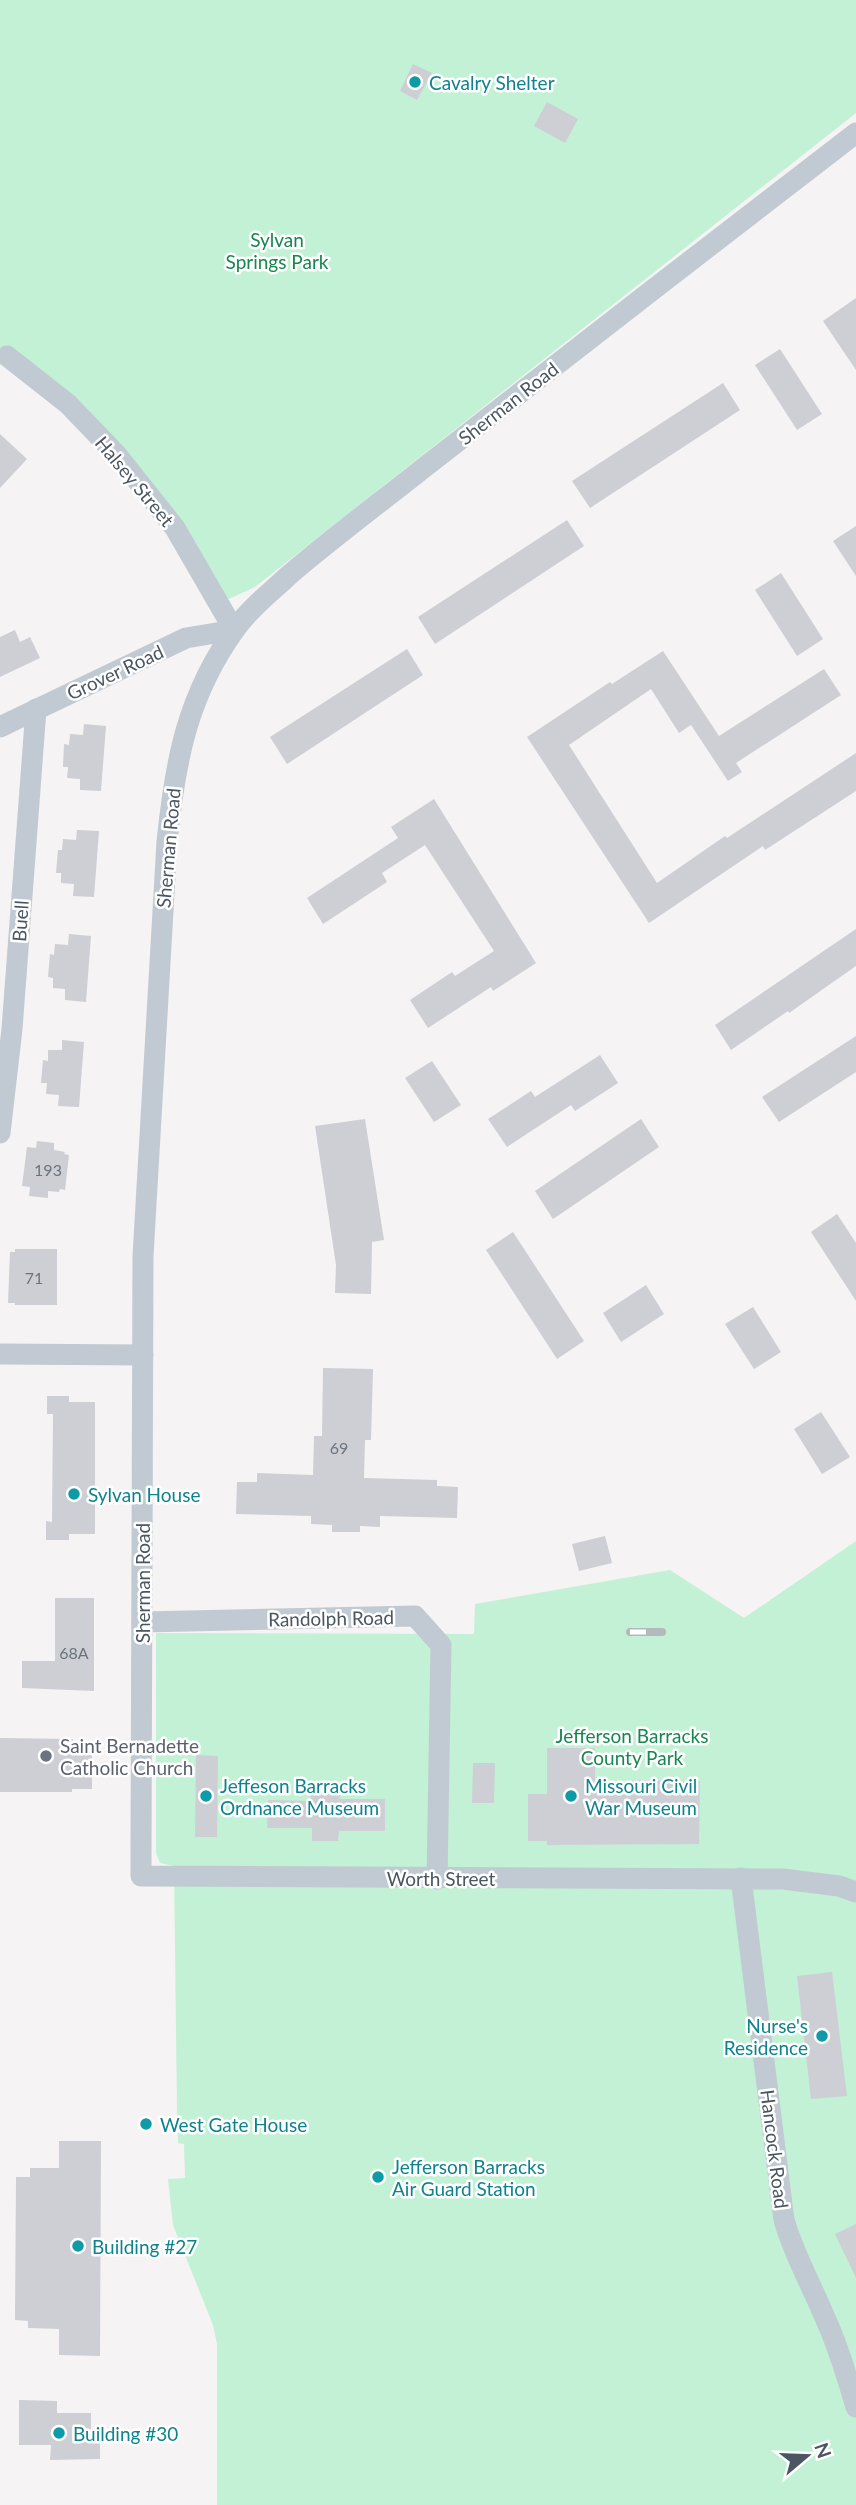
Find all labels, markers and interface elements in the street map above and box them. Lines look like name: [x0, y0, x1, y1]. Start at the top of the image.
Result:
place label: Cavalry Shelter: [429, 71, 555, 94]
marker: Cavalry Shelter: [407, 74, 423, 90]
park label: Sylvan Springs Park: [226, 228, 329, 273]
street label: Sherman Road: [453, 357, 563, 449]
street label: Halsey Street: [91, 431, 179, 531]
street label: Grover Road: [63, 640, 167, 704]
street label: Sherman Road: [151, 787, 185, 909]
street label: Buell: [7, 899, 33, 943]
house number: 193: [34, 1160, 62, 1179]
house number: 71: [25, 1268, 43, 1287]
house number: 69: [330, 1438, 348, 1457]
place label: Sylvan House: [88, 1483, 200, 1506]
marker: Sylvan House: [66, 1486, 82, 1502]
street label: Sherman Road: [131, 1523, 154, 1643]
street label: Randolph Road: [268, 1605, 394, 1631]
house number: 68A: [59, 1643, 89, 1662]
park label: Jefferson Barracks County Park: [556, 1724, 708, 1769]
place label: Saint Bernadette Catholic Church: [60, 1734, 199, 1779]
marker: Saint Bernadette Catholic Church: [38, 1748, 54, 1764]
place label: Jeffeson Barracks Ordnance Museum: [220, 1774, 379, 1819]
place label: Missouri Civil War Museum: [585, 1774, 697, 1819]
marker: Jeffeson Barracks Ordnance Museum: [198, 1788, 214, 1804]
marker: Missouri Civil War Museum: [563, 1788, 579, 1804]
street label: Worth Street: [387, 1867, 495, 1890]
place label: Nurse's Residence: [724, 2014, 808, 2059]
marker: Nurse's Residence: [814, 2028, 830, 2044]
street label: Hancock Road: [756, 2088, 794, 2210]
place label: West Gate House: [160, 2113, 307, 2136]
marker: West Gate House: [138, 2116, 154, 2132]
place label: Jefferson Barracks Air Guard Station: [392, 2155, 545, 2200]
marker: Jefferson Barracks Air Guard Station: [370, 2169, 386, 2185]
place label: Building #27: [92, 2235, 197, 2258]
marker: Building #27: [70, 2238, 86, 2254]
north arrow: [772, 2421, 842, 2491]
place label: Building #30: [73, 2422, 178, 2445]
marker: Building #30: [51, 2425, 67, 2441]
text: N: [810, 2440, 837, 2461]

